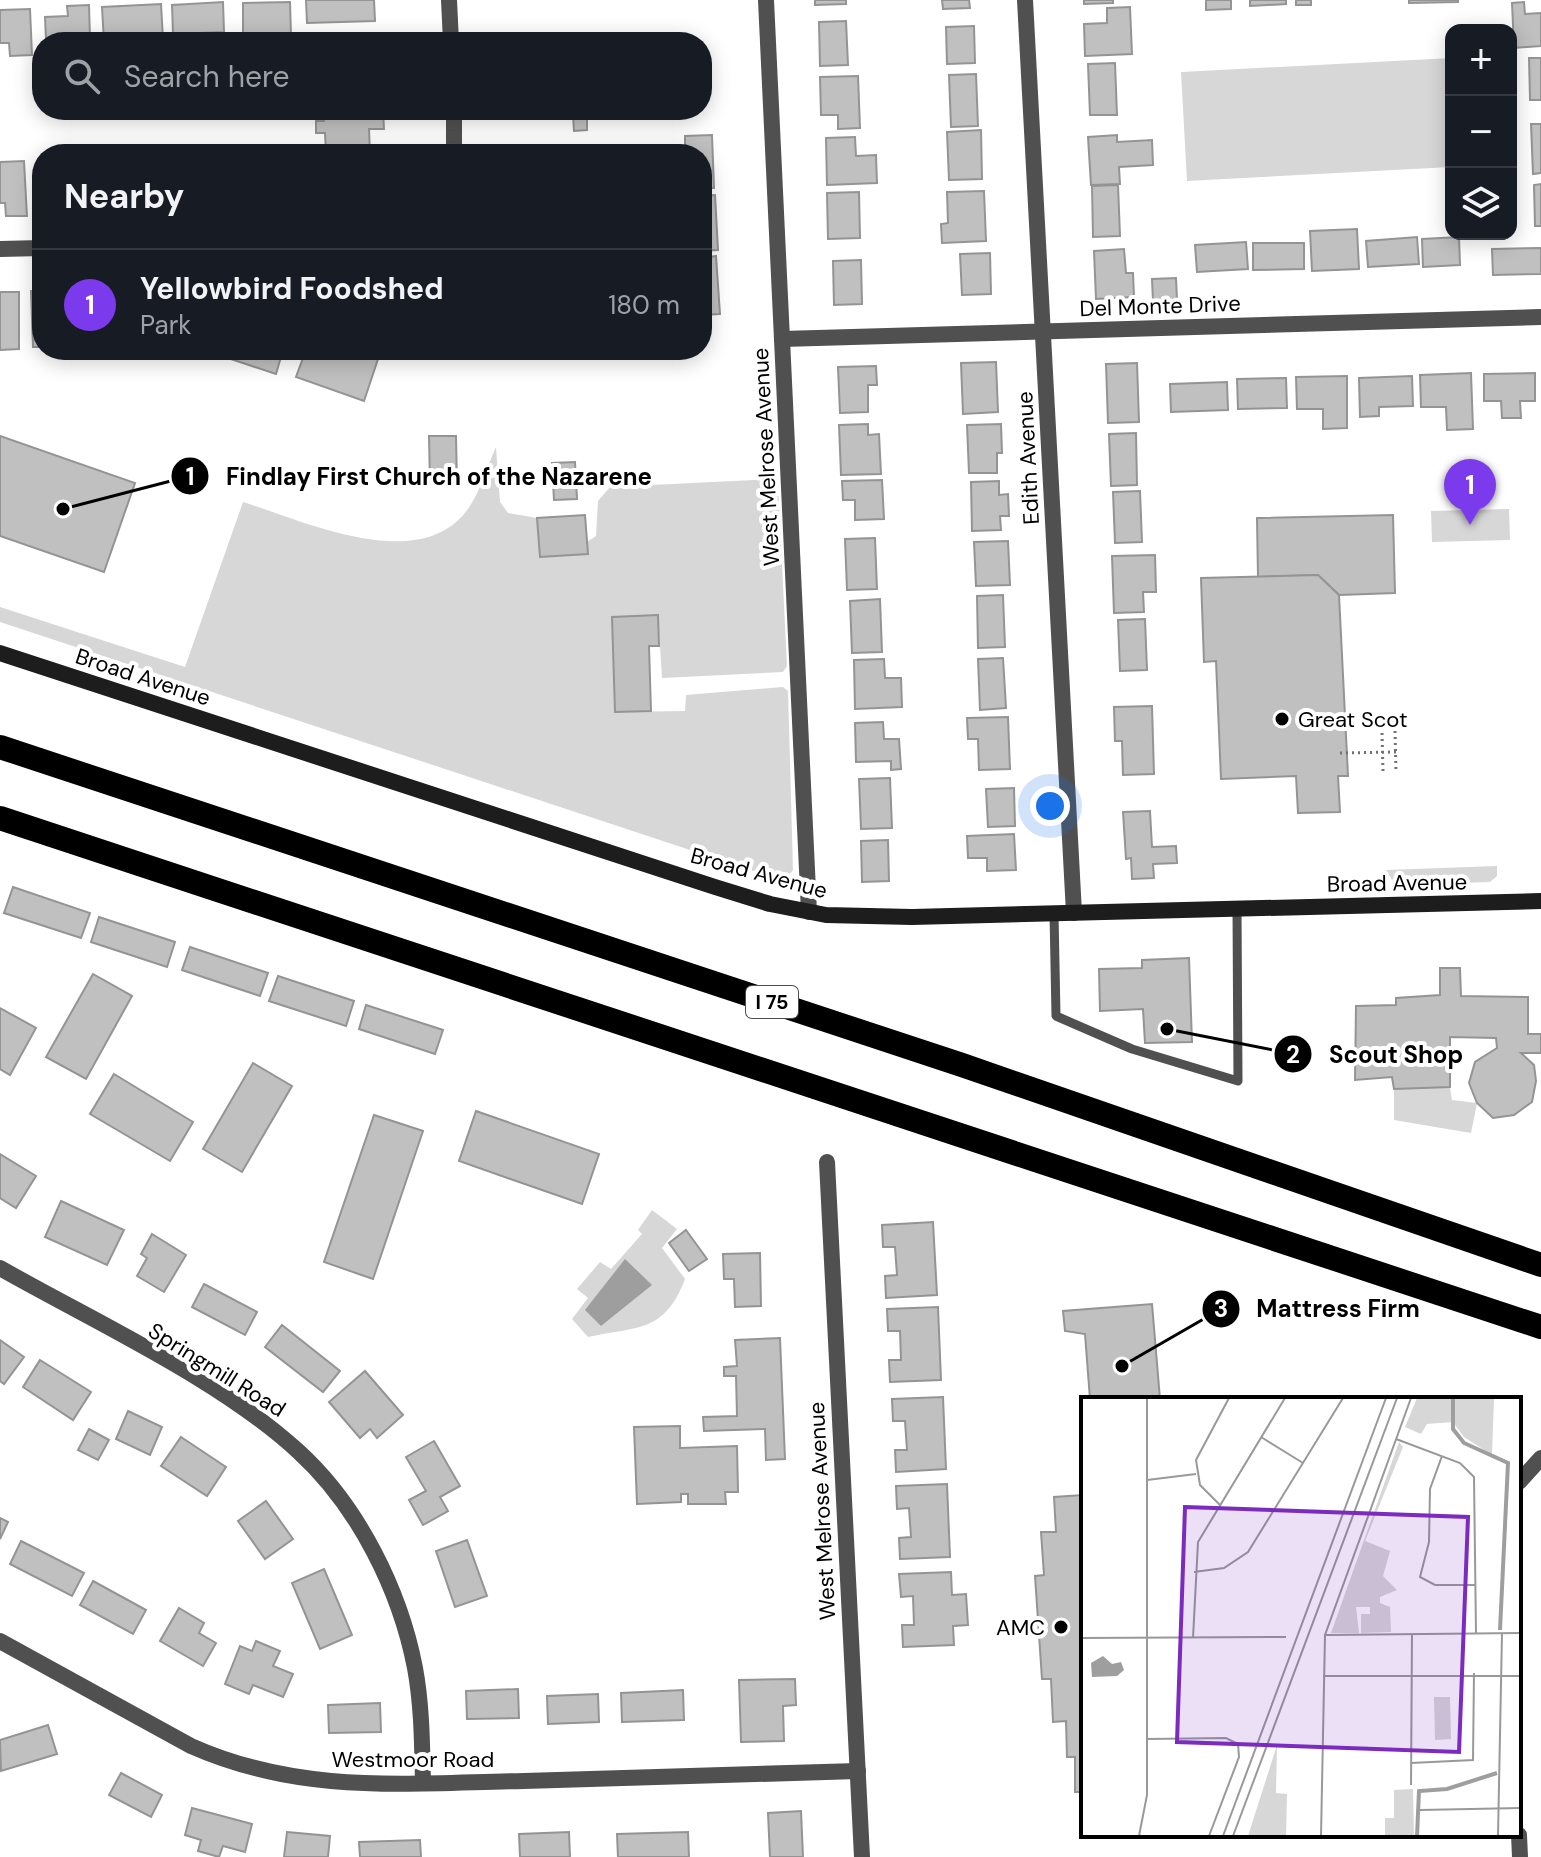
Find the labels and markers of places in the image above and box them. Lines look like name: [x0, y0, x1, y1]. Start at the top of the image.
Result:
callout: Findlay First Church of the Nazarene: [170, 452, 668, 500]
pin: 1: [1444, 459, 1496, 525]
place label: Great Scot: [1298, 705, 1408, 734]
marker: Great Scot: [1273, 710, 1291, 728]
callout: Scout Shop: [1273, 1030, 1479, 1078]
callout: Mattress Firm: [1201, 1285, 1436, 1333]
place label: AMC: [996, 1613, 1045, 1642]
marker: AMC: [1052, 1618, 1070, 1636]

